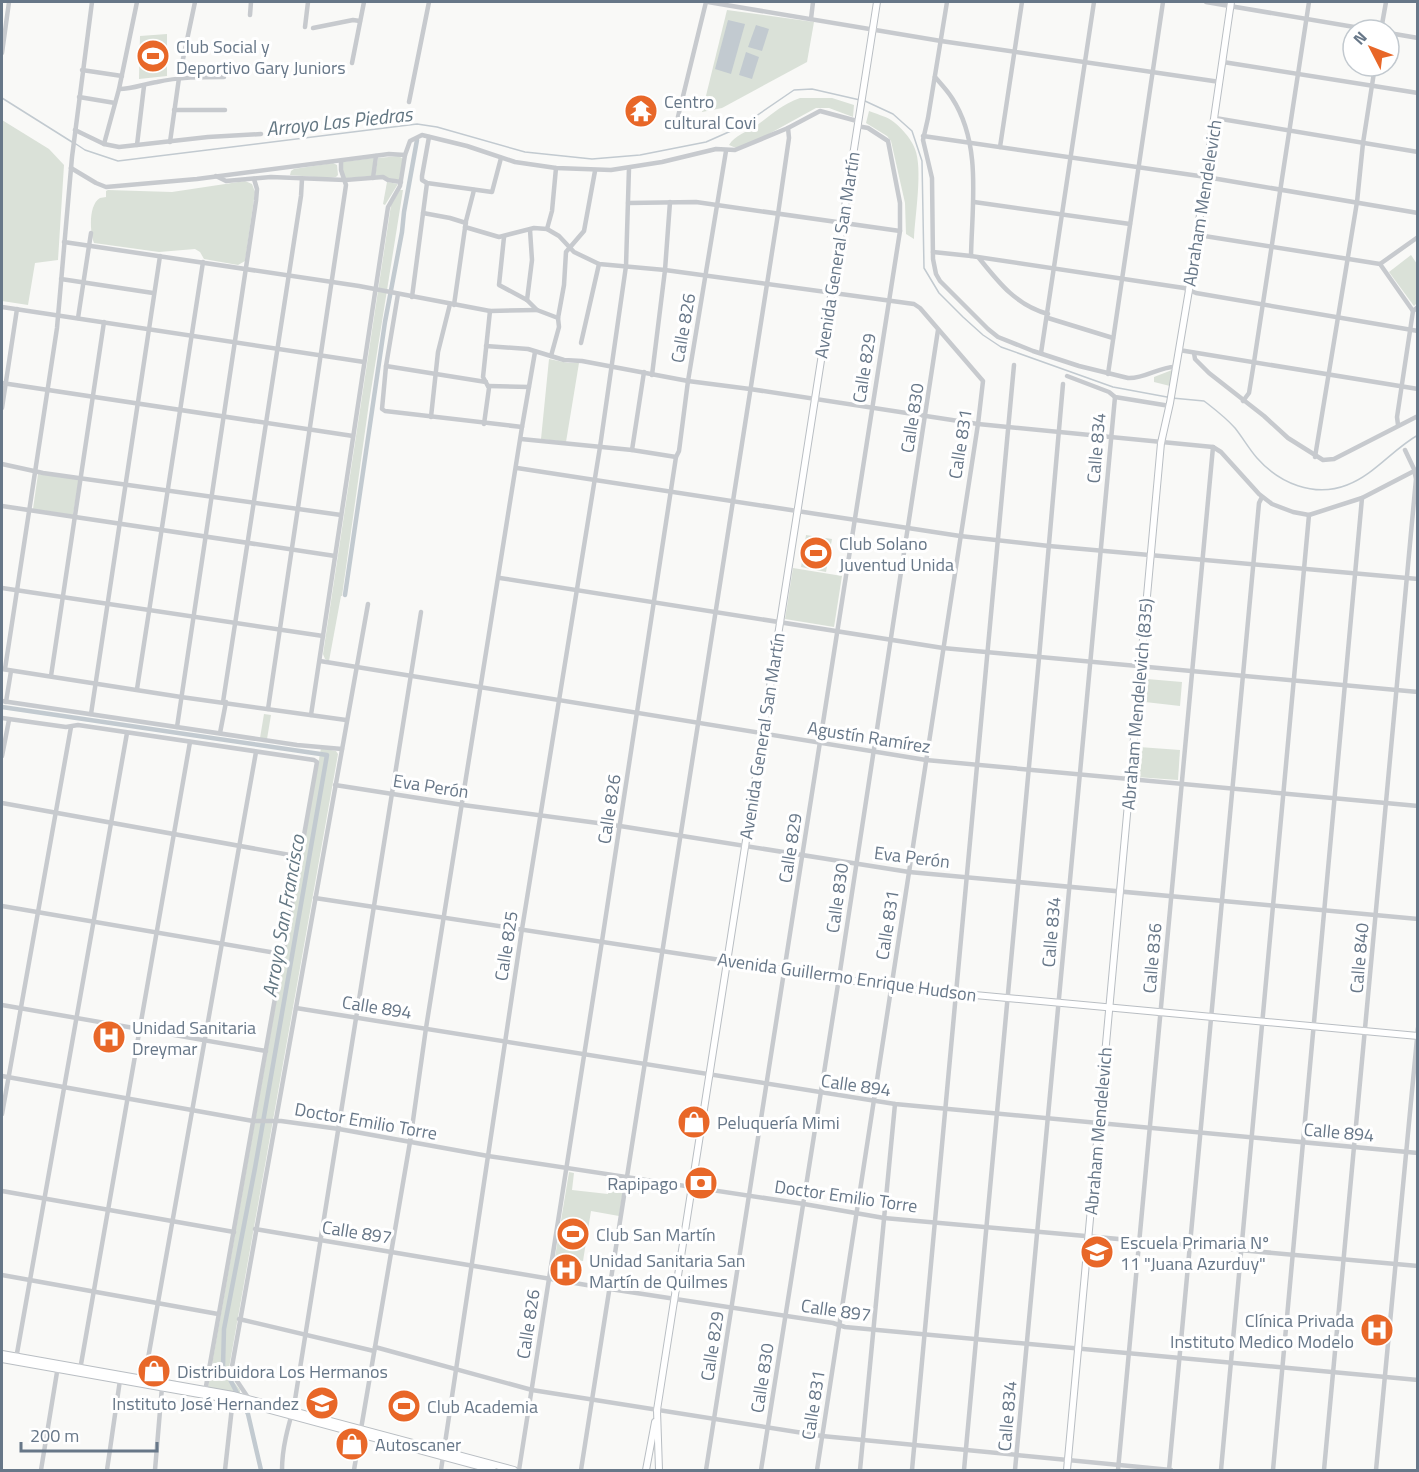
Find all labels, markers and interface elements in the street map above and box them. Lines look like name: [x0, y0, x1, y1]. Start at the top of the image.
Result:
north arrow: [1341, 18, 1401, 78]
text: N: [1347, 26, 1372, 50]
place label: Club Social y Deportivo Gary Juniors: [176, 33, 346, 81]
sports icon: Club Social y Deportivo Gary Juniors: [135, 38, 171, 74]
place label: Centro cultural Covi: [664, 88, 756, 136]
temple icon: Centro cultural Covi: [623, 93, 659, 129]
water label: Arroyo Las Piedras: [264, 98, 415, 144]
street label: Abraham Mendelevich: [1175, 118, 1229, 288]
street label: Avenida General San Martín: [807, 150, 867, 360]
street label: Calle 826: [664, 291, 702, 365]
street label: Calle 829: [845, 331, 883, 405]
street label: Calle 830: [893, 381, 931, 455]
street label: Calle 831: [941, 407, 979, 481]
street label: Calle 834: [1079, 412, 1113, 484]
place label: Club Solano Juventud Unida: [839, 530, 954, 578]
sports icon: Club Solano Juventud Unida: [798, 535, 834, 571]
street label: Abraham Mendelevich (835): [1114, 597, 1160, 811]
street label: Avenida General San Martín: [732, 631, 792, 841]
street label: Agustín Ramírez: [806, 714, 932, 760]
street label: Eva Perón: [391, 767, 471, 805]
street label: Calle 826: [590, 772, 628, 846]
street label: Calle 829: [771, 811, 809, 885]
water label: Arroyo San Francisco: [253, 831, 313, 1000]
street label: Eva Perón: [873, 839, 951, 875]
street label: Calle 830: [819, 861, 855, 935]
street label: Calle 831: [868, 888, 906, 962]
street label: Calle 834: [1034, 896, 1068, 968]
street label: Calle 825: [487, 909, 525, 983]
street label: Calle 836: [1135, 922, 1169, 994]
street label: Calle 840: [1342, 922, 1376, 994]
street label: Avenida Guillermo Enrique Hudson: [716, 945, 978, 1009]
street label: Calle 894: [340, 988, 414, 1026]
place label: Unidad Sanitaria Dreymar: [132, 1014, 256, 1062]
hospital icon: Unidad Sanitaria Dreymar: [91, 1019, 127, 1055]
street label: Abraham Mendelevich: [1077, 1046, 1119, 1216]
street label: Calle 894: [819, 1067, 893, 1103]
street label: Doctor Emilio Torre: [293, 1095, 439, 1147]
shop icon: Peluquería Mimi: [676, 1104, 712, 1140]
place label: Peluquería Mimi: [717, 1109, 840, 1136]
street label: Calle 894: [1303, 1115, 1375, 1149]
bank icon: Rapipago: [683, 1165, 719, 1201]
place label: Rapipago: [607, 1170, 678, 1197]
street label: Doctor Emilio Torre: [773, 1173, 919, 1219]
street label: Calle 897: [320, 1213, 394, 1251]
sports icon: Club San Martín: [555, 1216, 591, 1252]
place label: Club San Martín: [596, 1221, 716, 1248]
place label: Escuela Primaria Nº 11 "Juana Azurduy": [1120, 1229, 1269, 1277]
school or university icon: Escuela Primaria Nº 11 "Juana Azurduy": [1079, 1234, 1115, 1270]
place label: Unidad Sanitaria San Martín de Quilmes: [589, 1247, 746, 1295]
hospital icon: Unidad Sanitaria San Martín de Quilmes: [548, 1252, 584, 1288]
street label: Calle 826: [509, 1287, 547, 1361]
street label: Calle 897: [799, 1292, 873, 1328]
place label: Clínica Privada Instituto Medico Modelo: [1170, 1307, 1354, 1355]
street label: Calle 829: [693, 1309, 731, 1383]
hospital icon: Clínica Privada Instituto Medico Modelo: [1359, 1312, 1395, 1348]
street label: Calle 830: [743, 1341, 781, 1415]
shop icon: Distribuidora Los Hermanos: [136, 1353, 172, 1389]
place label: Distribuidora Los Hermanos: [177, 1358, 388, 1385]
street label: Calle 831: [794, 1368, 832, 1442]
street label: Calle 834: [990, 1380, 1024, 1452]
school or university icon: Instituto José Hernandez: [304, 1385, 340, 1421]
sports icon: Club Academia: [386, 1388, 422, 1424]
place label: Instituto José Hernandez: [112, 1390, 299, 1417]
place label: Club Academia: [427, 1393, 538, 1420]
scale bar: [21, 1415, 158, 1453]
text: 200 m: [30, 1422, 79, 1449]
shop icon: Autoscaner: [334, 1426, 370, 1462]
place label: Autoscaner: [375, 1431, 461, 1458]

